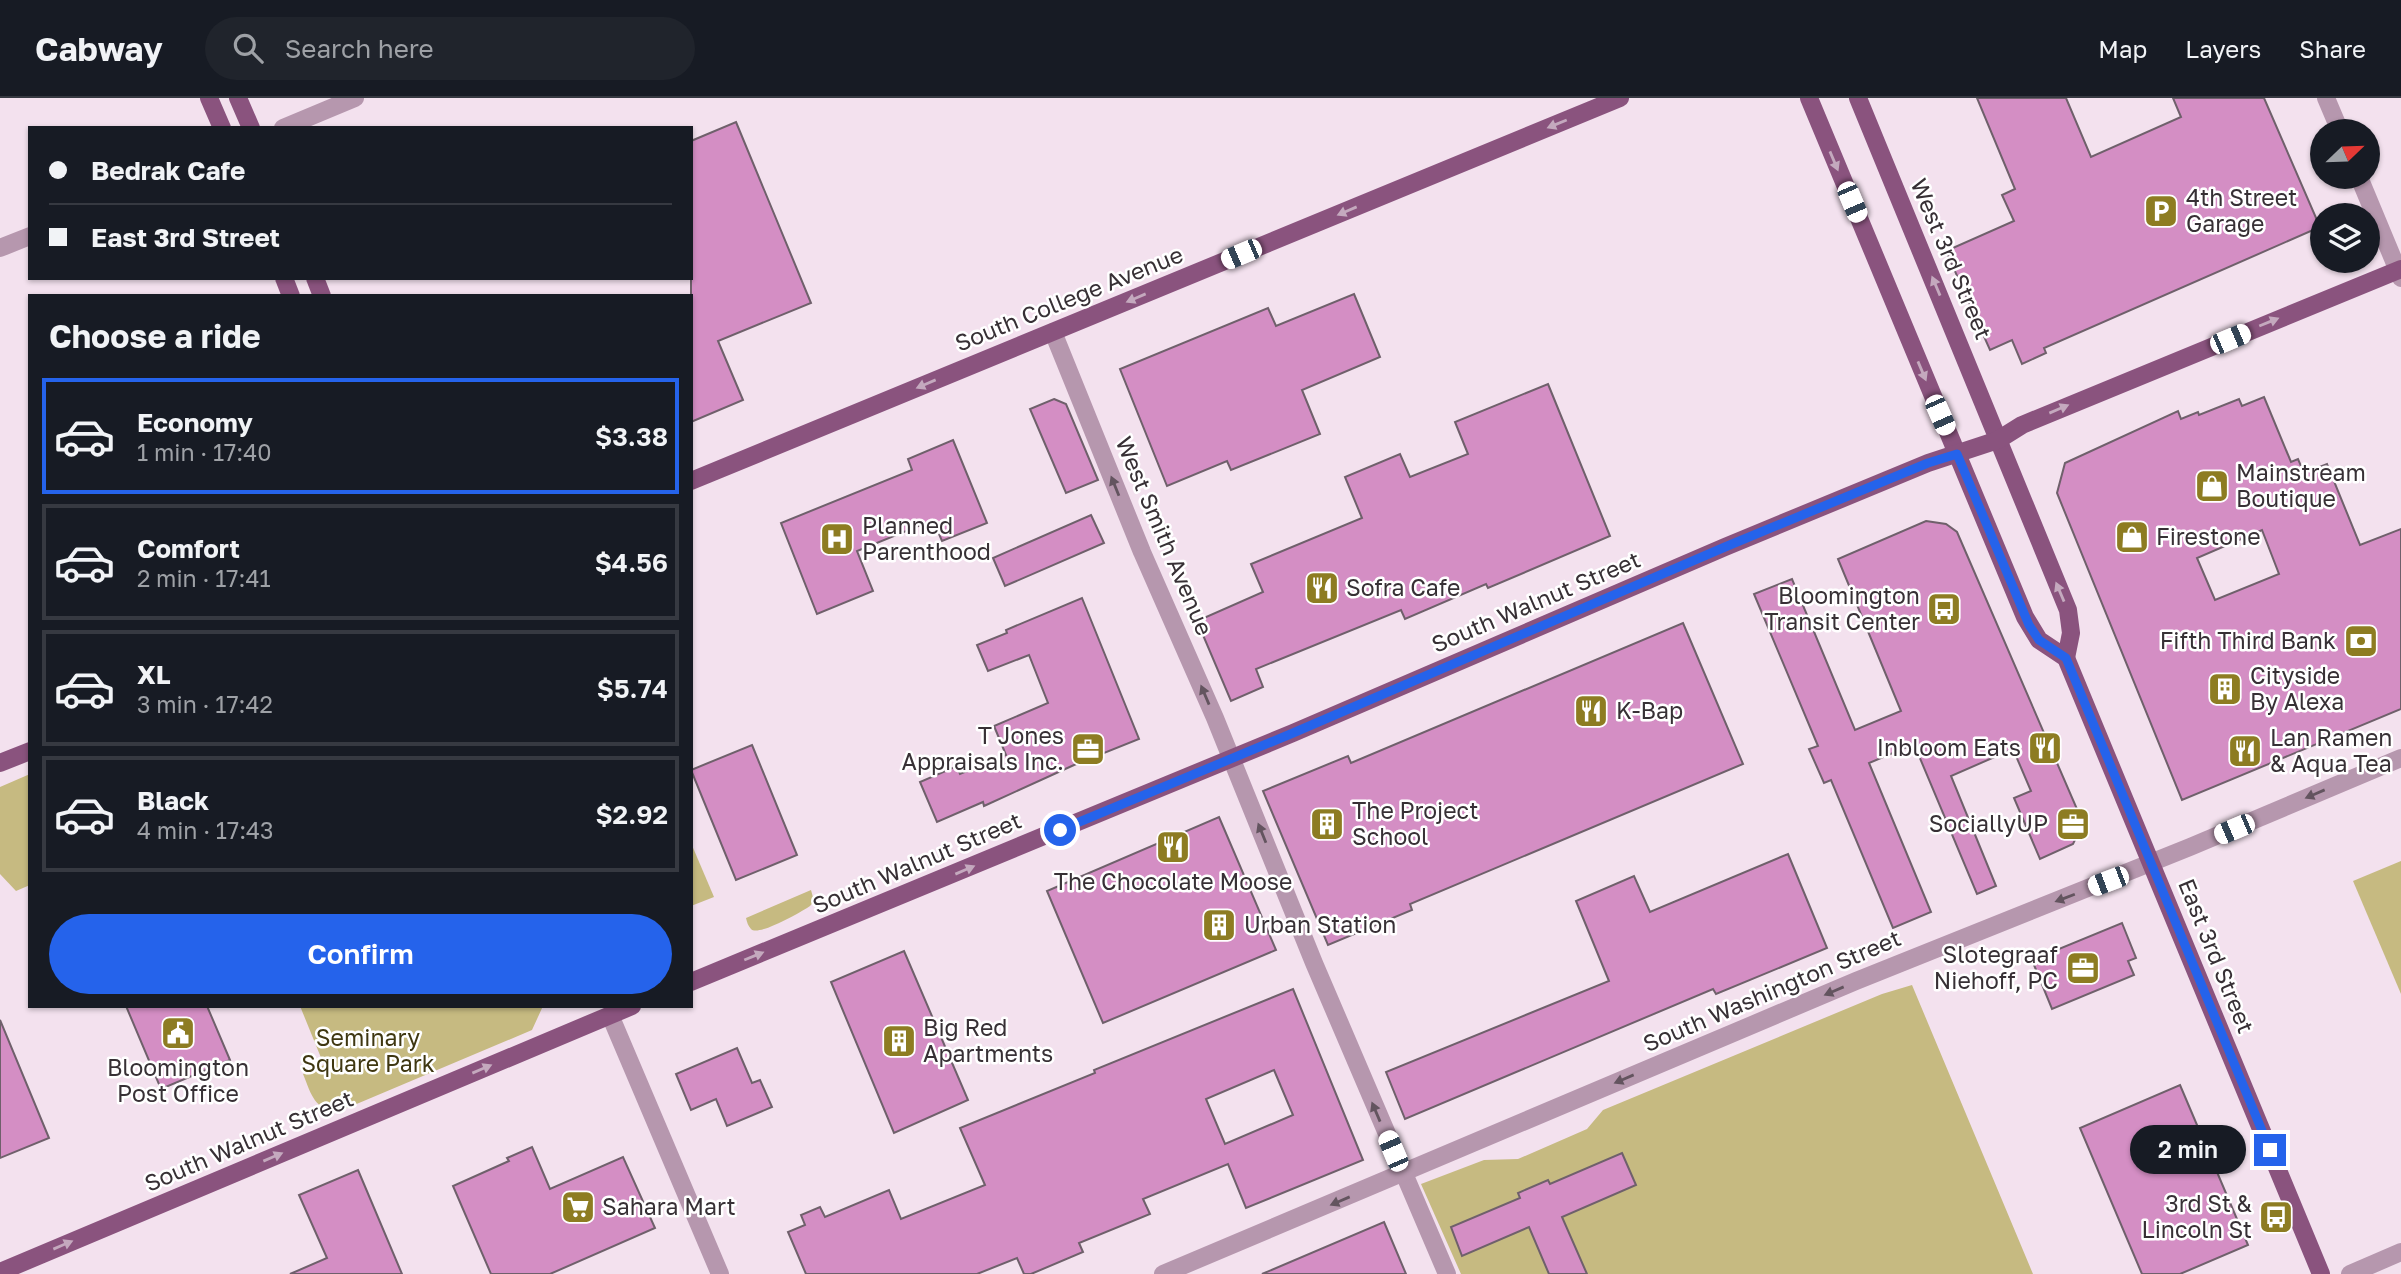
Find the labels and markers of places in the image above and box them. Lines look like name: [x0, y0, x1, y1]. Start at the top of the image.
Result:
place label: 4th Street Garage: [2186, 183, 2297, 237]
parking icon: 4th Street Garage: [2142, 192, 2180, 230]
place label: Mainstream Boutique: [2236, 458, 2366, 512]
shop icon: Mainstream Boutique: [2193, 467, 2231, 505]
place label: Planned Parenthood: [862, 511, 991, 565]
shop icon: Firestone: [2113, 518, 2151, 556]
hospital icon: Planned Parenthood: [818, 520, 856, 558]
place label: Firestone: [2156, 522, 2261, 550]
restaurant icon: Sofra Cafe: [1303, 569, 1341, 607]
place label: Sofra Cafe: [1346, 573, 1460, 601]
place label: Bloomington Transit Center: [1764, 581, 1920, 635]
bus stop icon: Bloomington Transit Center: [1925, 590, 1963, 628]
bank icon: Fifth Third Bank: [2342, 622, 2380, 660]
place label: Fifth Third Bank: [2160, 626, 2336, 654]
place label: Cityside By Alexa: [2250, 661, 2344, 715]
building icon: Cityside By Alexa: [2206, 670, 2244, 708]
restaurant icon: K-Bap: [1572, 692, 1610, 730]
place label: K-Bap: [1616, 696, 1683, 724]
place label: T Jones Appraisals Inc.: [902, 721, 1064, 775]
place label: Lan Ramen & Aqua Tea: [2270, 723, 2392, 777]
restaurant icon: Inbloom Eats: [2026, 729, 2064, 767]
office icon: T Jones Appraisals Inc.: [1069, 730, 1107, 768]
restaurant icon: Lan Ramen & Aqua Tea: [2226, 732, 2264, 770]
place label: Inbloom Eats: [1877, 733, 2021, 761]
place label: The Project School: [1352, 796, 1478, 850]
building icon: The Project School: [1308, 805, 1346, 843]
office icon: SociallyUP: [2054, 805, 2092, 843]
place label: SociallyUP: [1929, 809, 2048, 837]
restaurant icon: The Chocolate Moose: [1154, 828, 1192, 866]
place label: The Chocolate Moose: [1054, 867, 1292, 895]
building icon: Urban Station: [1200, 906, 1238, 944]
place label: Urban Station: [1244, 910, 1396, 938]
place label: Slotegraaf Niehoff, PC: [1934, 940, 2058, 994]
office icon: Slotegraaf Niehoff, PC: [2064, 949, 2102, 987]
place label: Big Red Apartments: [923, 1013, 1053, 1067]
public building icon: Bloomington Post Office: [159, 1014, 197, 1052]
building icon: Big Red Apartments: [880, 1022, 918, 1060]
place label: Bloomington Post Office: [107, 1053, 249, 1107]
supermarket icon: Sahara Mart: [559, 1188, 597, 1226]
place label: 3rd St & Lincoln St: [2142, 1189, 2253, 1243]
place label: Sahara Mart: [602, 1192, 736, 1220]
bus stop icon: 3rd St & Lincoln St: [2257, 1198, 2295, 1236]

